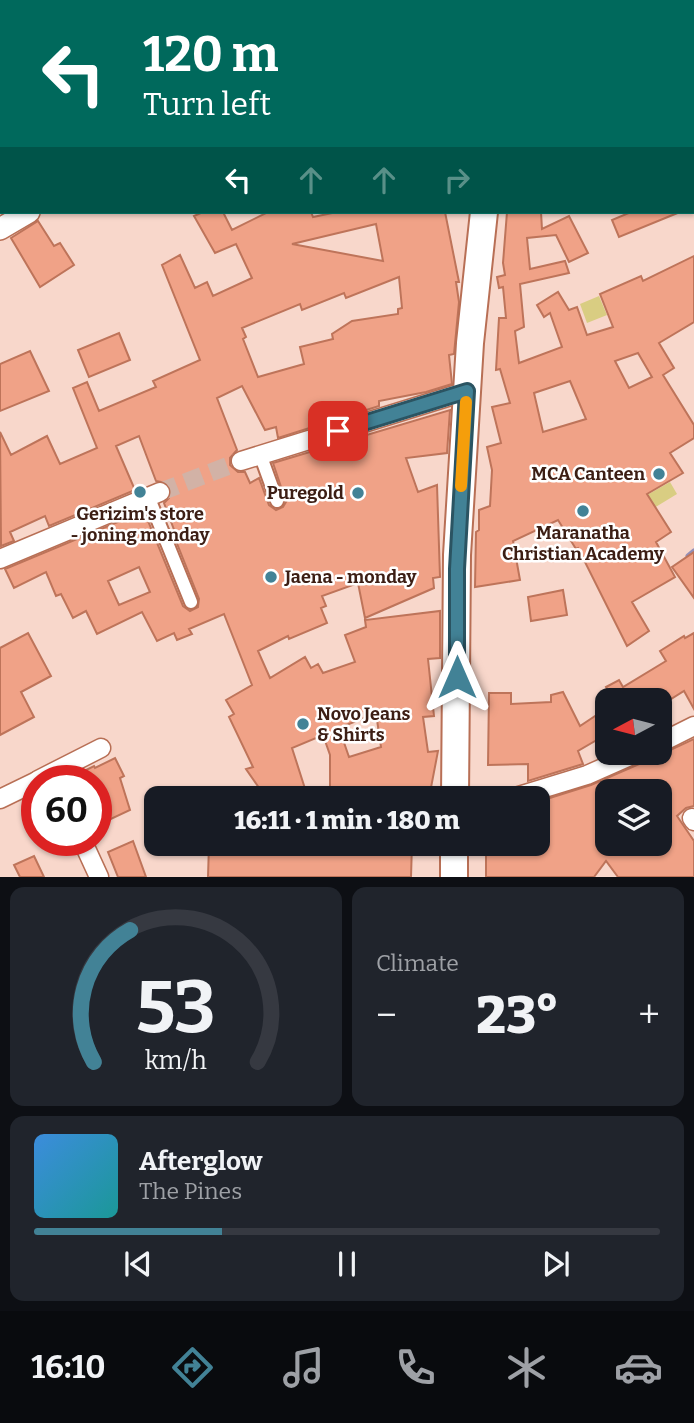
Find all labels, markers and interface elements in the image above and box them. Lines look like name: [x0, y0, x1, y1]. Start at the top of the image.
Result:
text: 120 m: [143, 25, 278, 84]
icon: left: [28, 28, 119, 119]
text: Turn left: [143, 85, 271, 123]
icon: left: [219, 161, 257, 199]
icon: ahead: [292, 161, 330, 199]
icon: ahead: [365, 161, 403, 199]
icon: right: [438, 161, 476, 199]
pin: [308, 401, 368, 461]
icon: arrive: [319, 412, 357, 450]
place label: MCA Canteen: [531, 463, 645, 485]
marker: MCA Canteen: [651, 466, 667, 482]
place label: Puregold: [267, 482, 344, 504]
marker: Gerizim's store - joning monday: [132, 484, 148, 500]
marker: Puregold: [350, 485, 366, 501]
place label: Gerizim's store - joning monday: [71, 503, 210, 546]
marker: Maranatha Christian Academy: [575, 503, 591, 519]
place label: Maranatha Christian Academy: [502, 522, 665, 565]
place label: Jaena - monday: [284, 566, 417, 588]
marker: Jaena - monday: [263, 569, 279, 585]
position arrow: [420, 640, 494, 714]
north arrow: [595, 688, 672, 765]
map controls: [595, 688, 672, 856]
place label: Novo Jeans & Shirts: [317, 703, 411, 746]
marker: Novo Jeans & Shirts: [295, 716, 311, 732]
speed limit sign: 60: [21, 765, 112, 856]
button: layers: [595, 779, 672, 856]
text: 16:11 · 1 min · 180 m: [234, 805, 460, 836]
text: Climate: [376, 949, 459, 977]
text: 53: [136, 965, 216, 1052]
text: 23°: [476, 984, 559, 1047]
text: −: [376, 992, 397, 1038]
text: +: [638, 992, 660, 1038]
text: km/h: [145, 1046, 207, 1076]
text: Afterglow: [139, 1146, 262, 1177]
text: The Pines: [139, 1177, 242, 1205]
icon: previous: [119, 1245, 157, 1283]
icon: pause: [328, 1245, 366, 1283]
icon: next: [537, 1245, 575, 1283]
icon: directions: [168, 1343, 217, 1392]
icon: music: [279, 1343, 328, 1392]
icon: phone: [391, 1343, 440, 1392]
icon: climate: [502, 1343, 551, 1392]
icon: car: [614, 1343, 663, 1392]
text: 16:10: [31, 1348, 106, 1386]

